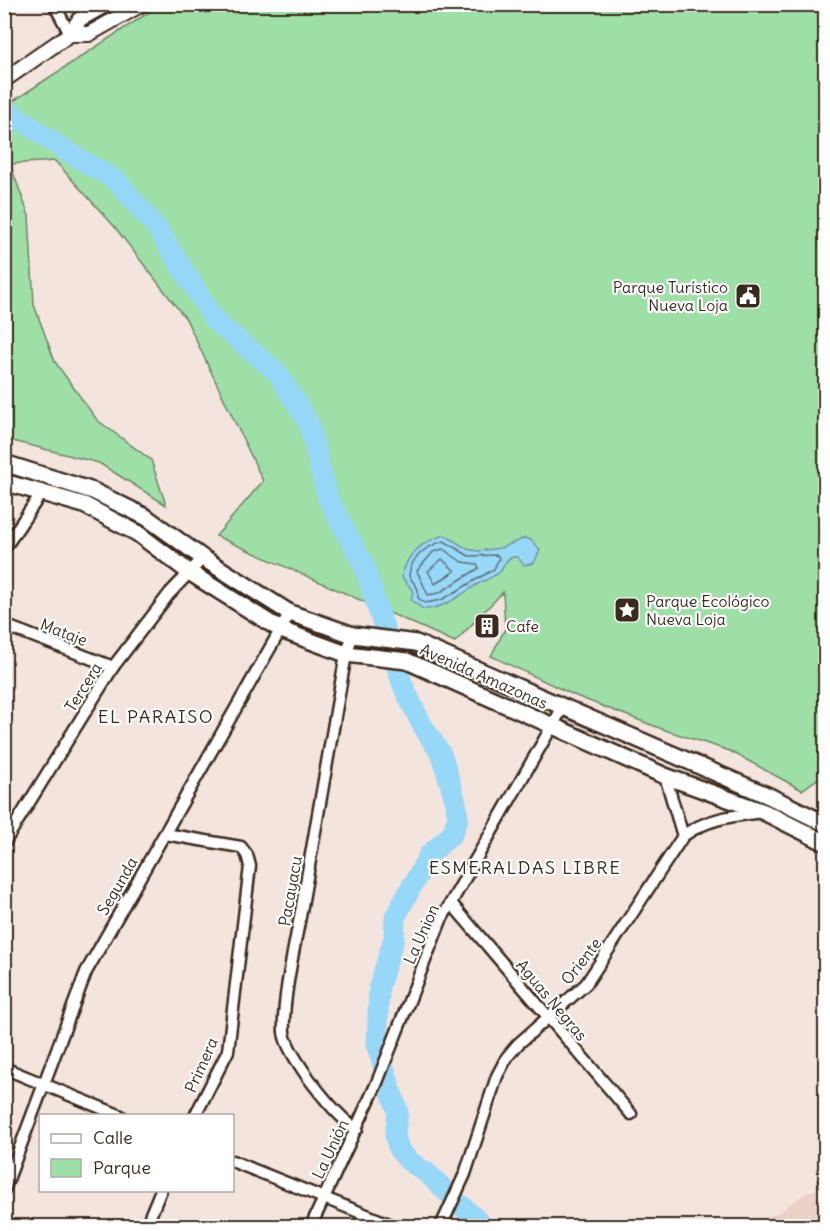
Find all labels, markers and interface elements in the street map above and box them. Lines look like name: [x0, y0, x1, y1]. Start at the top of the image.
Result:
place label: Parque Turístico Nueva Loja: [613, 277, 728, 315]
public building icon: Parque Turístico Nueva Loja: [733, 281, 763, 311]
place label: Parque Ecológico Nueva Loja: [646, 591, 769, 629]
place icon: Parque Ecológico Nueva Loja: [612, 595, 642, 625]
building icon: Cafe: [472, 611, 502, 641]
street label: Mataje: [38, 614, 90, 650]
place label: Cafe: [506, 616, 539, 636]
street label: Avenida Amazonas: [417, 639, 551, 713]
street label: Tercera: [60, 659, 106, 715]
district label: EL PARAISO: [98, 705, 214, 728]
street label: Segunda: [92, 853, 142, 919]
street label: Pacayacu: [274, 854, 306, 928]
district label: ESMERALDAS LIBRE: [429, 856, 621, 879]
street label: La Union: [399, 901, 443, 967]
street label: Oriente: [556, 934, 606, 988]
street label: Aguas Negras: [512, 955, 592, 1045]
street label: Primera: [180, 1034, 222, 1096]
legend: [39, 1114, 234, 1192]
street label: La Unión: [308, 1116, 352, 1182]
text: Calle: [93, 1126, 133, 1149]
text: Parque: [93, 1156, 151, 1179]

